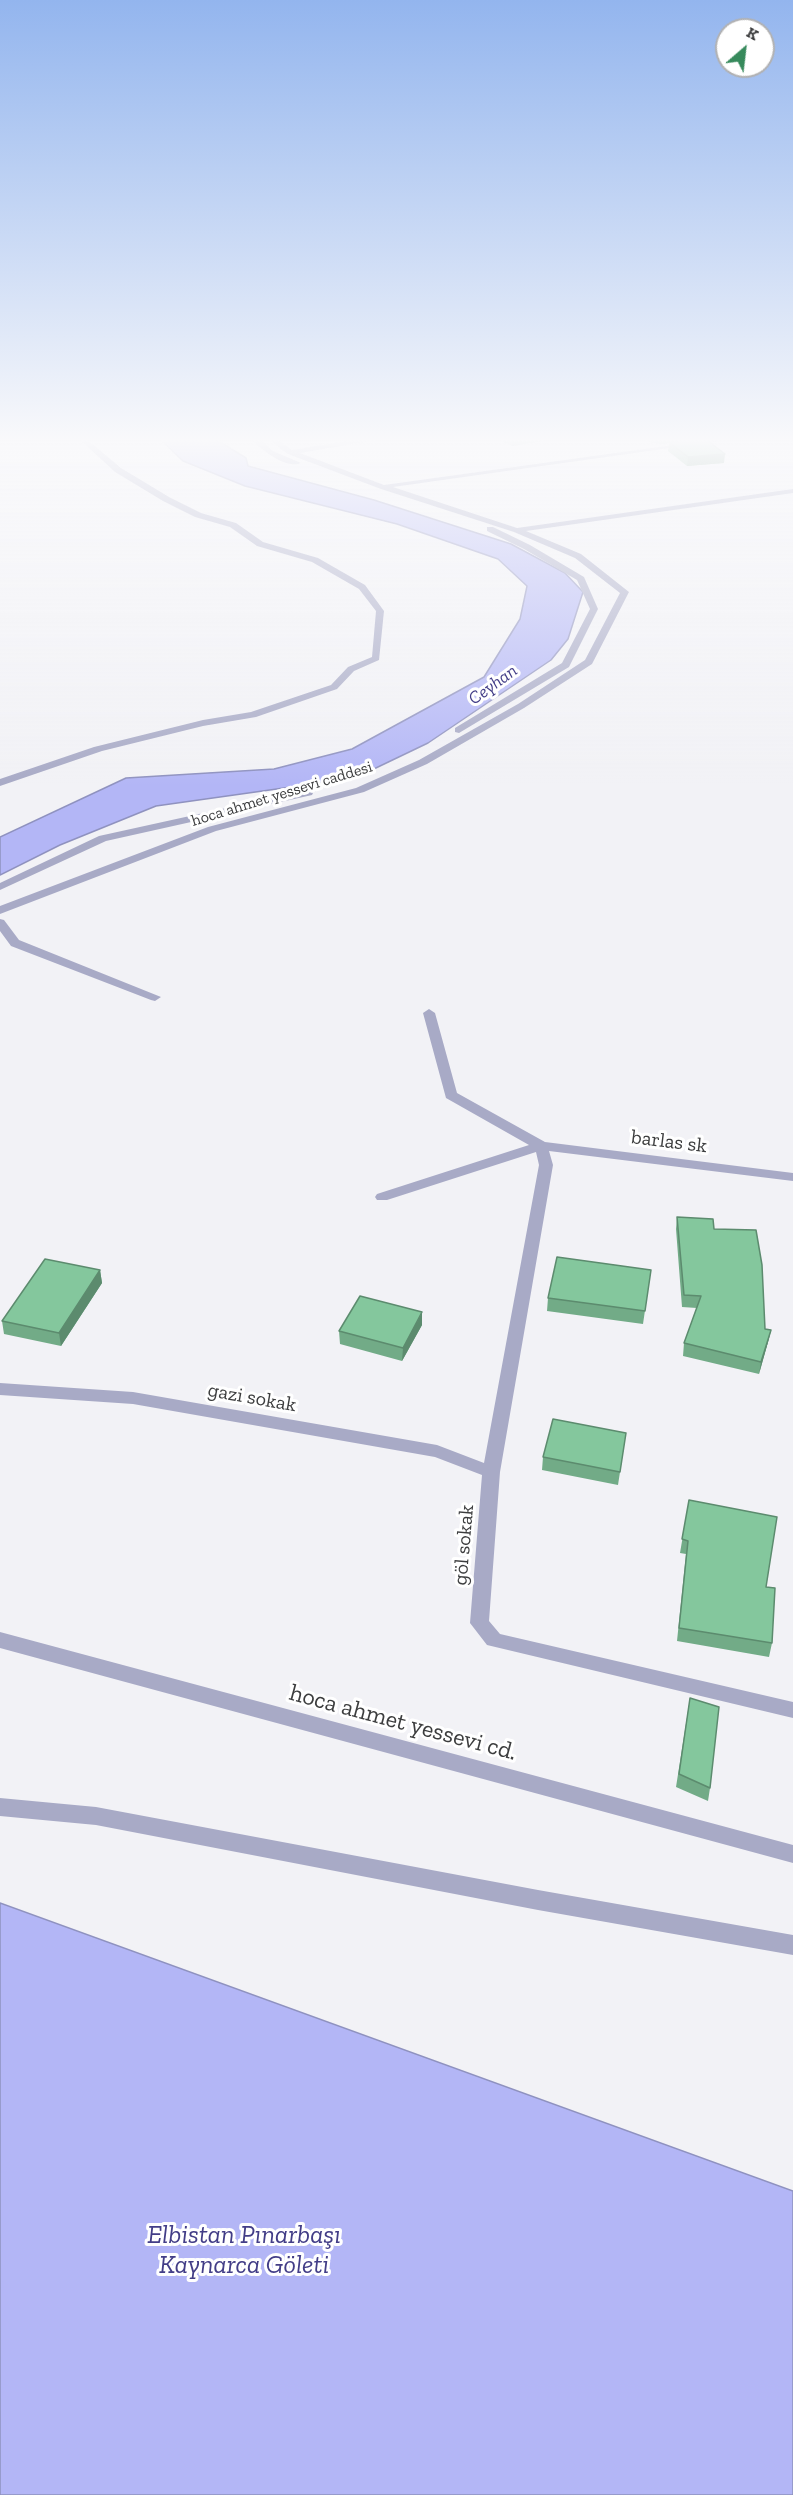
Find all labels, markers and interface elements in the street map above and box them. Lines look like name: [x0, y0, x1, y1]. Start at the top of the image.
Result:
north arrow: [715, 18, 775, 78]
text: K: [744, 23, 762, 44]
water label: Ceyhan: [464, 660, 522, 710]
street label: hoca ahmet yessevi caddesi: [189, 757, 375, 831]
street label: barlas sk: [630, 1125, 708, 1159]
street label: gazi sokak: [206, 1378, 298, 1418]
street label: göl sokak: [449, 1504, 479, 1586]
street label: hoca ahmet yessevi cd.: [286, 1679, 520, 1767]
water label: Elbistan Pınarbaşı Kaynarca Göleti: [147, 2220, 341, 2282]

